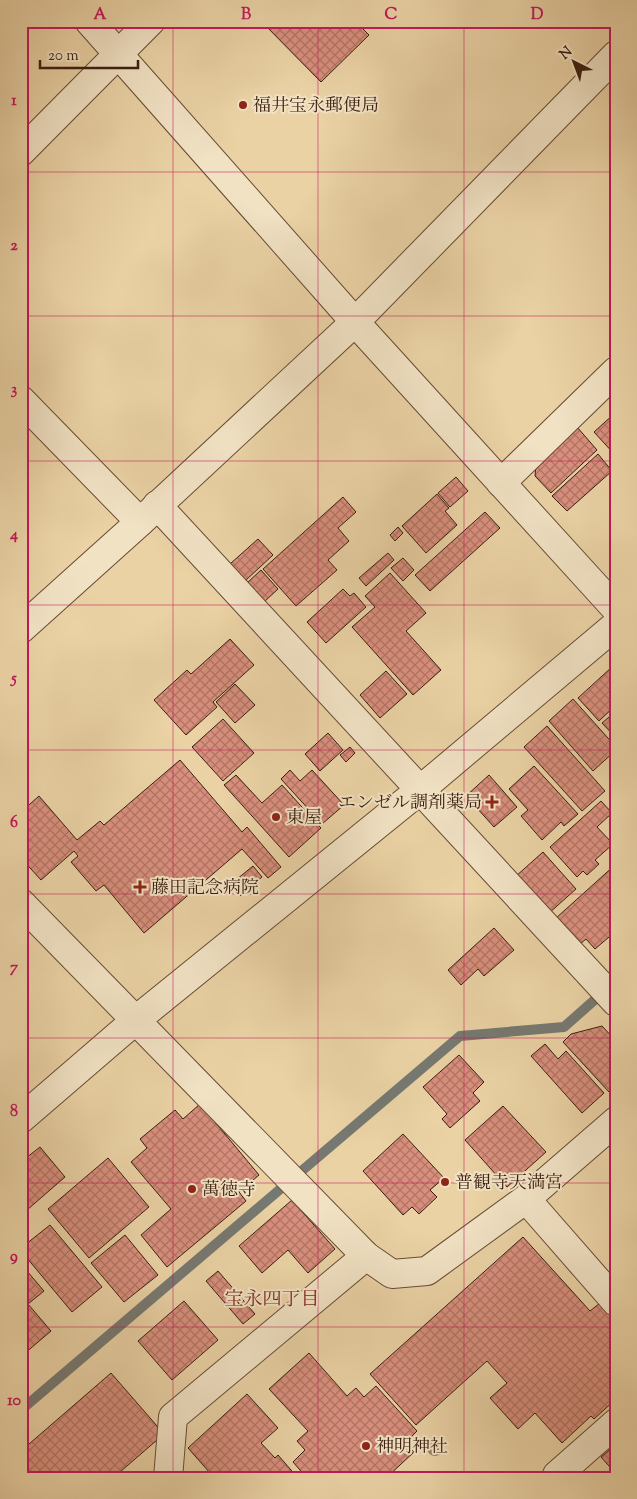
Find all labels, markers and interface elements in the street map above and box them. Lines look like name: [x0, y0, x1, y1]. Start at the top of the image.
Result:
text: A: [94, 4, 107, 27]
text: B: [241, 4, 251, 27]
text: C: [385, 4, 398, 27]
text: D: [531, 4, 544, 27]
scale bar: [40, 38, 138, 70]
north arrow: [550, 38, 600, 88]
text: N: [556, 43, 577, 65]
text: 20 m: [48, 46, 79, 67]
text: 1: [11, 90, 17, 113]
place label: 福井宝永郵便局: [253, 94, 379, 120]
marker: 福井宝永郵便局: [237, 99, 249, 111]
text: 2: [10, 235, 18, 258]
text: 3: [11, 379, 18, 402]
text: 4: [9, 524, 18, 547]
text: 5: [9, 668, 17, 691]
place label: エンゼル調剤薬局: [338, 791, 482, 817]
marker: エンゼル調剤薬局: [486, 796, 498, 808]
place label: 東屋: [286, 806, 322, 832]
marker: 東屋: [270, 811, 282, 823]
text: 6: [10, 812, 18, 835]
place label: 藤田記念病院: [151, 876, 259, 902]
marker: 藤田記念病院: [133, 880, 147, 894]
text: 7: [10, 957, 19, 980]
text: 8: [10, 1101, 18, 1124]
place label: 普観寺天満宮: [455, 1171, 563, 1197]
marker: 普観寺天満宮: [439, 1176, 451, 1188]
place label: 萬徳寺: [202, 1178, 256, 1204]
marker: 萬徳寺: [186, 1183, 198, 1195]
text: 9: [10, 1246, 18, 1269]
district label: 宝永四丁目: [224, 1287, 320, 1314]
text: 10: [7, 1390, 21, 1413]
place label: 神明神社: [376, 1435, 448, 1461]
marker: 神明神社: [360, 1440, 372, 1452]

